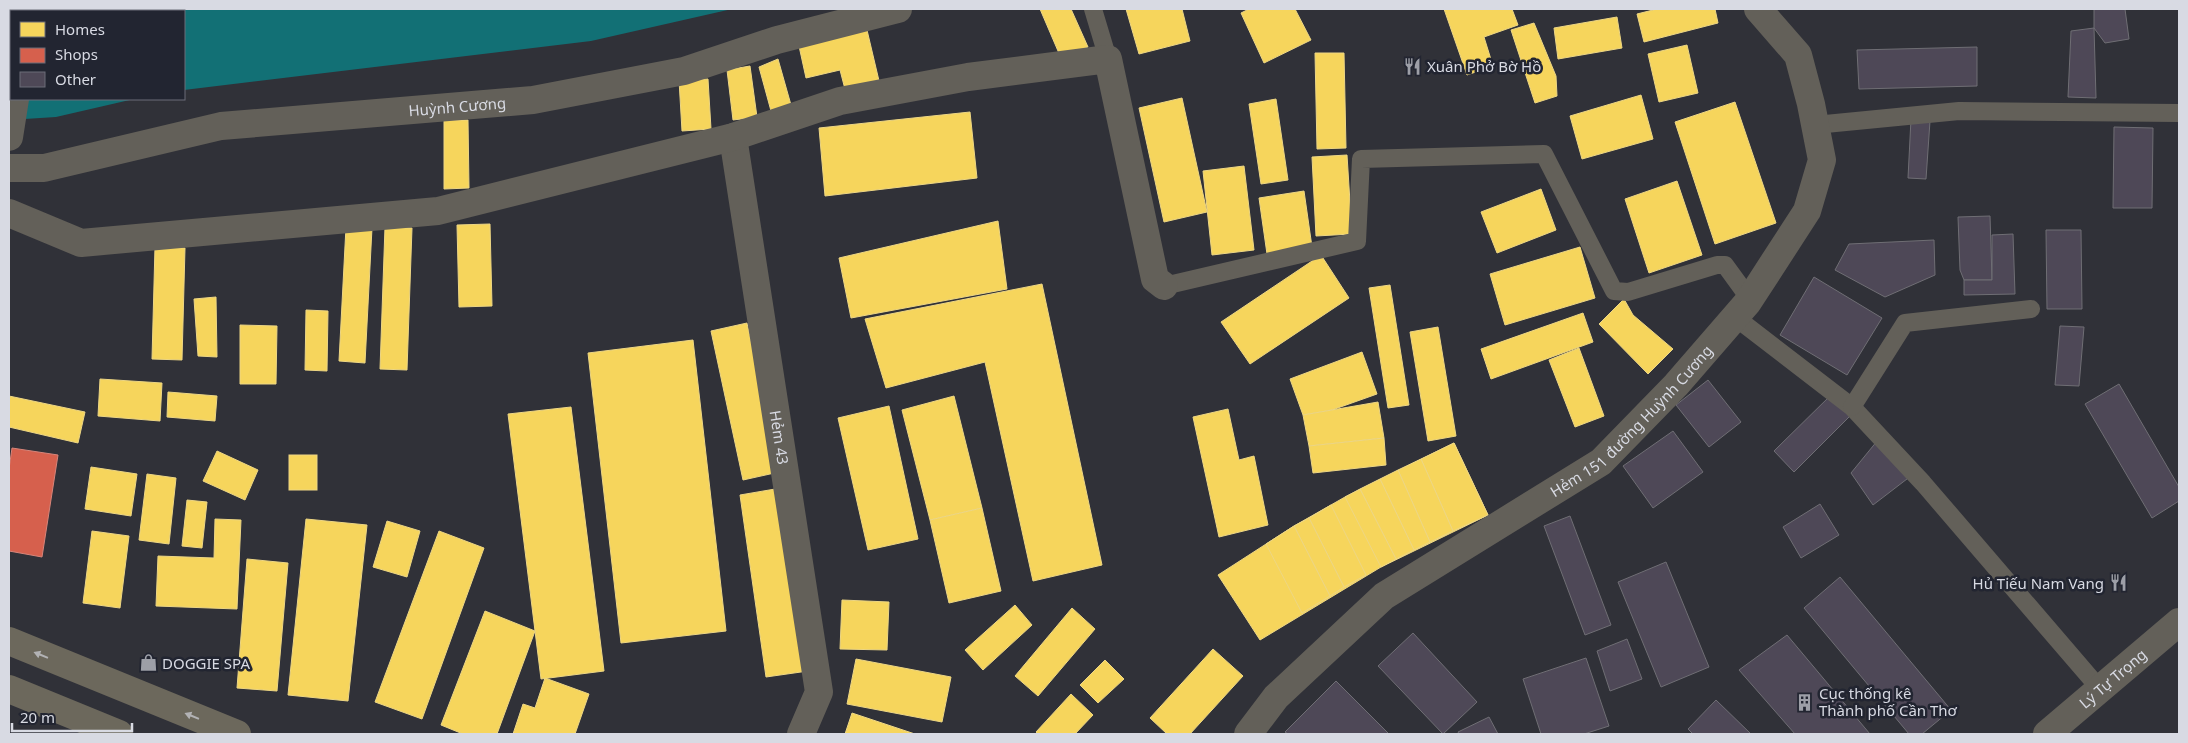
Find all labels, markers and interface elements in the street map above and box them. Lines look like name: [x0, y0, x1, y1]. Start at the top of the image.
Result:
legend: [10, 10, 185, 100]
text: Homes: [55, 19, 105, 39]
text: Shops: [55, 44, 98, 64]
restaurant icon: Xuân Phở Bờ Hồ: [1403, 56, 1423, 76]
place label: Xuân Phở Bờ Hồ: [1427, 56, 1541, 76]
text: Other: [55, 69, 96, 89]
street label: Huỳnh Cương: [408, 92, 507, 120]
street label: Hẻm 151 đường Huỳnh Cương: [1546, 340, 1717, 501]
street label: Hẻm 43: [765, 409, 794, 466]
place label: Hủ Tiếu Nam Vang: [1973, 573, 2104, 593]
restaurant icon: Hủ Tiếu Nam Vang: [2108, 573, 2128, 593]
street label: Lý Tự Trọng: [2075, 644, 2150, 713]
one-way arrow: [34, 650, 48, 658]
shop icon: DOGGIE SPA: [138, 653, 158, 673]
place label: DOGGIE SPA: [162, 653, 250, 673]
place label: Cục thống kê Thành phố Cần Thơ: [1819, 683, 1958, 720]
building icon: Cục thống kê Thành phố Cần Thơ: [1795, 692, 1815, 712]
scale bar: [12, 700, 132, 732]
text: 20 m: [20, 707, 55, 727]
one-way arrow: [184, 712, 199, 720]

